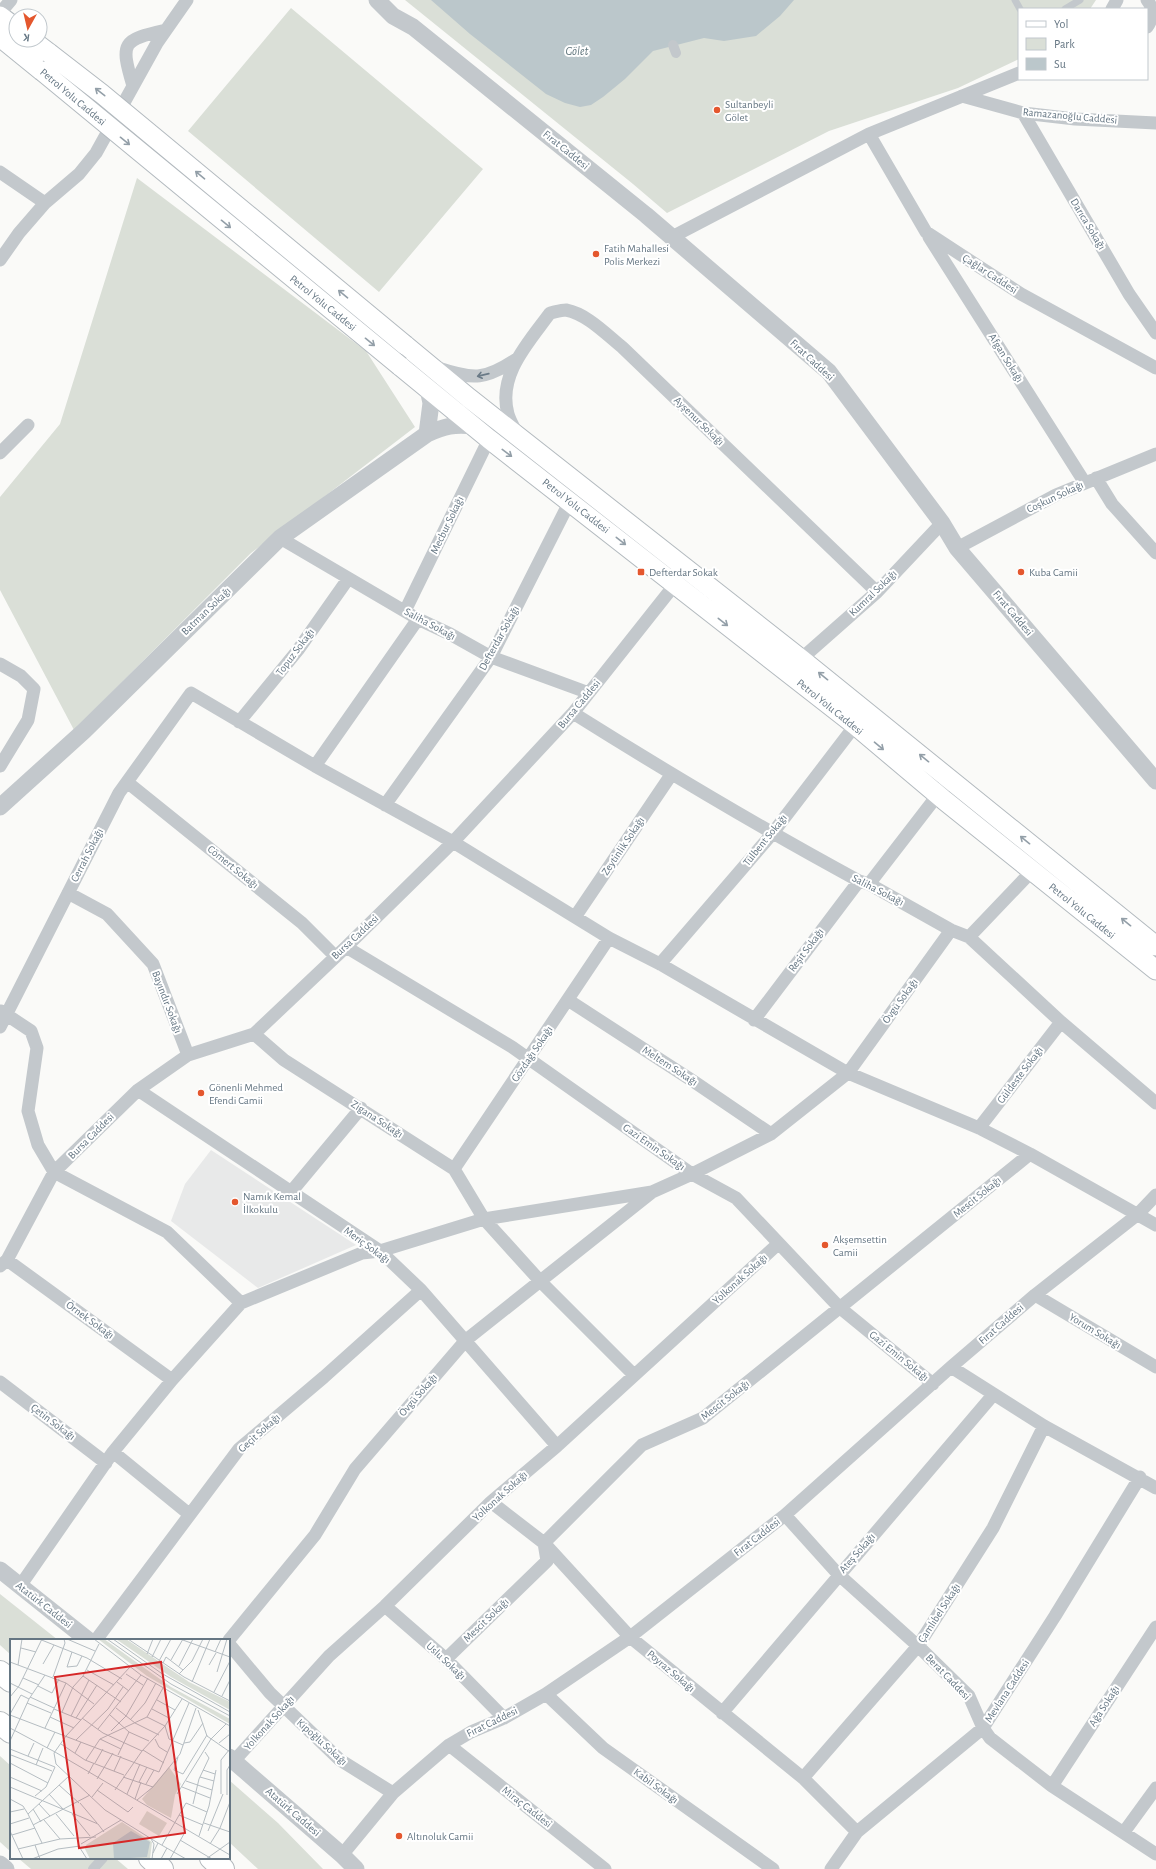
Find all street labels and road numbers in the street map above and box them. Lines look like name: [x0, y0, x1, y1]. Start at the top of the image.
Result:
street label: Petrol Yolu Caddesi: [38, 66, 108, 128]
street label: Ramazanoğlu Caddesi: [1022, 106, 1118, 126]
street label: Fırat Caddesi: [541, 128, 591, 172]
street label: Darıca Sokağı: [1068, 196, 1108, 252]
street label: Çağlar Caddesi: [960, 252, 1020, 296]
street label: Petrol Yolu Caddesi: [288, 273, 358, 333]
street label: Afgan Sokağı: [987, 332, 1025, 384]
street label: Fırat Caddesi: [788, 337, 836, 383]
street label: Ayşenur Sokağı: [672, 395, 726, 447]
street label: Petrol Yolu Caddesi: [540, 476, 612, 536]
street label: Coşkun Sokağı: [1025, 479, 1085, 515]
street label: Mecbur Sokağı: [428, 494, 466, 556]
street label: Kumral Sokağı: [847, 568, 899, 618]
street label: Batman Sokağı: [179, 585, 233, 637]
street label: Fırat Caddesi: [991, 588, 1035, 638]
street label: Defterdar Sokağı: [477, 604, 521, 672]
street label: Saliha Sokağı: [403, 606, 457, 642]
street label: Topuz Sokağı: [274, 626, 316, 678]
street label: Petrol Yolu Caddesi: [795, 677, 865, 737]
street label: Bursa Caddesi: [556, 678, 602, 730]
street label: Tülbent Sokağı: [741, 812, 789, 868]
street label: Zeytinlik Sokağı: [600, 815, 646, 877]
street label: Cerrah Sokağı: [69, 826, 105, 884]
street label: Cömert Sokağı: [206, 843, 260, 891]
street label: Saliha Sokağı: [850, 872, 906, 908]
street label: Petrol Yolu Caddesi: [1047, 881, 1117, 941]
street label: Bursa Caddesi: [329, 913, 381, 961]
street label: Reşit Sokağı: [786, 926, 826, 974]
street label: Bayındır Sokağı: [150, 969, 184, 1035]
street label: Övgü Sokağı: [880, 977, 920, 1025]
street label: Gözdağı Sokağı: [509, 1024, 555, 1084]
street label: Meltem Sokağı: [640, 1044, 700, 1088]
street label: Güldeste Sokağı: [995, 1045, 1045, 1105]
street label: Zigana Sokağı: [349, 1098, 405, 1140]
street label: Bursa Caddesi: [66, 1111, 116, 1161]
street label: Gazi Emin Sokağı: [621, 1122, 687, 1172]
street label: Mescit Sokağı: [951, 1174, 1003, 1220]
street label: Meriç Sokağı: [342, 1225, 392, 1265]
street label: Yolkonak Sokağı: [711, 1252, 769, 1306]
street label: Örnek Sokağı: [64, 1299, 116, 1341]
street label: Fırat Caddesi: [977, 1302, 1025, 1346]
street label: Yorum Sokağı: [1067, 1311, 1123, 1351]
street label: Gazi Emin Sokağı: [867, 1329, 931, 1383]
street label: Övgü Sokağı: [397, 1372, 439, 1418]
street label: Mescit Sokağı: [699, 1378, 751, 1422]
street label: Çetin Sokağı: [29, 1402, 77, 1442]
street label: Geçit Sokağı: [236, 1412, 282, 1454]
street label: Yolkonak Sokağı: [471, 1469, 529, 1523]
street label: Fırat Caddesi: [732, 1516, 782, 1558]
street label: Ateş Sokağı: [837, 1531, 877, 1575]
street label: Atatürk Caddesi: [14, 1580, 74, 1630]
street label: Çamlıbel Sokağı: [916, 1581, 962, 1645]
street label: Mescit Sokağı: [461, 1596, 511, 1644]
street label: Uslu Sokağı: [424, 1640, 468, 1682]
street label: Poyraz Sokağı: [645, 1648, 697, 1694]
street label: Berat Caddesi: [924, 1652, 972, 1702]
street label: Mevlana Caddesi: [983, 1658, 1031, 1724]
street label: Ağa Sokağı: [1087, 1683, 1121, 1729]
street label: Yolkonak Sokağı: [242, 1694, 296, 1752]
street label: Fırat Caddesi: [465, 1705, 519, 1739]
street label: Kipoğlu Sokağı: [295, 1717, 349, 1767]
street label: Kabil Sokağı: [632, 1766, 680, 1806]
street label: Miraç Caddesi: [500, 1784, 554, 1830]
street label: Atatürk Caddesi: [264, 1786, 322, 1838]

